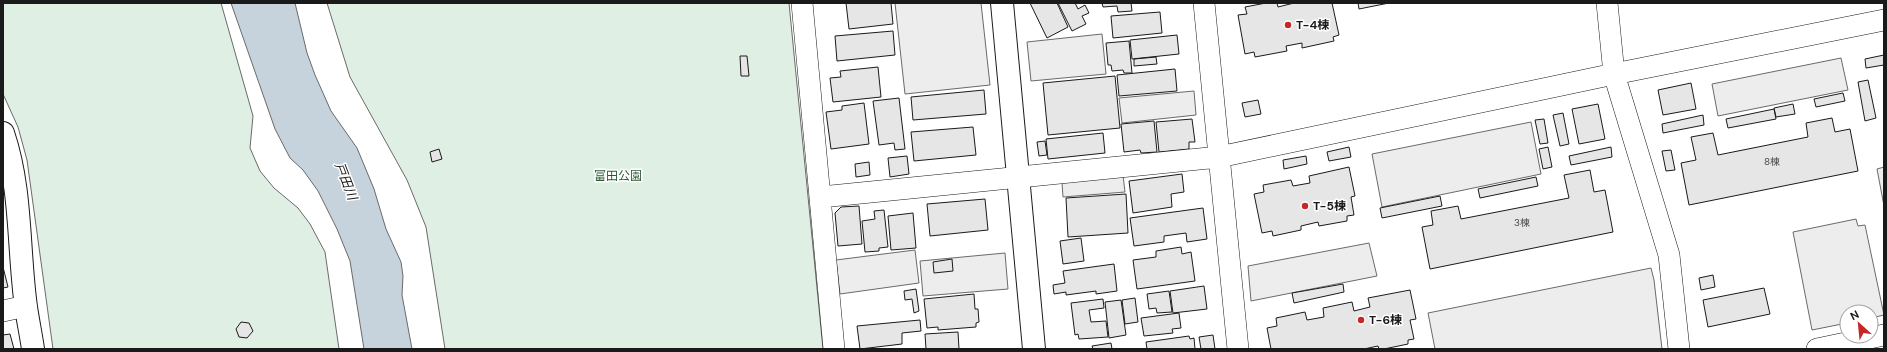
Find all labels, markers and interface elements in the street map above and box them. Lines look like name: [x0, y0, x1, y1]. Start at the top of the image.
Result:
place label: T-4棟: [1296, 17, 1329, 33]
marker: T-4棟: [1283, 20, 1293, 30]
house number: 8棟: [1764, 155, 1780, 168]
water label: 戸田川: [331, 160, 362, 204]
park label: 富田公園: [594, 168, 642, 184]
place label: T-5棟: [1313, 198, 1346, 214]
marker: T-5棟: [1300, 201, 1310, 211]
house number: 3棟: [1514, 216, 1530, 229]
north arrow: [1839, 304, 1879, 344]
text: N: [1848, 307, 1861, 323]
place label: T-6棟: [1369, 312, 1402, 328]
marker: T-6棟: [1356, 315, 1366, 325]

